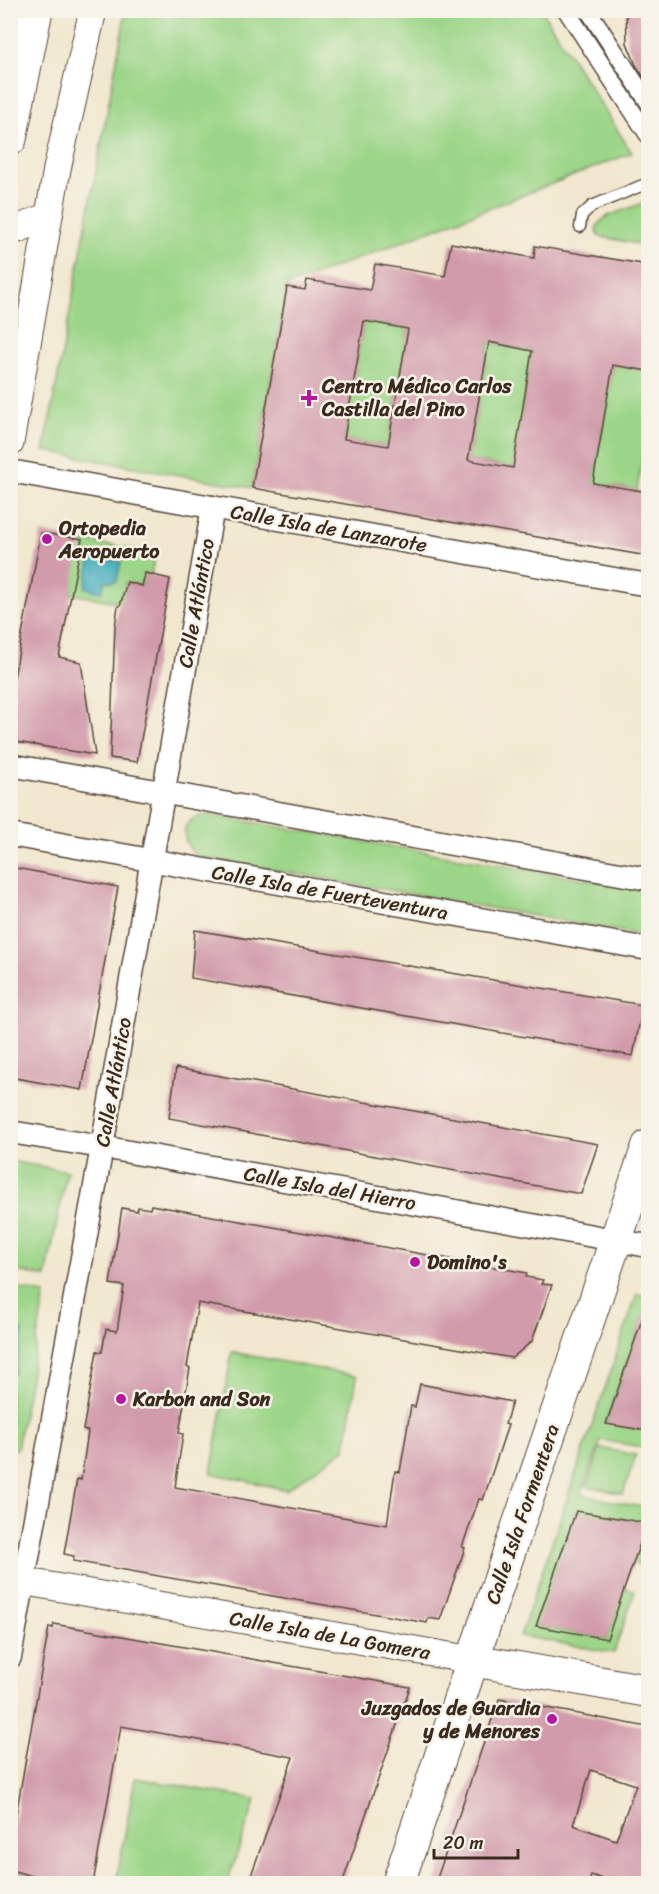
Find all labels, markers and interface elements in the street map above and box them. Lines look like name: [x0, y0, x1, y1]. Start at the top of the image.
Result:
place label: Centro Médico Carlos Castilla del Pino: [321, 369, 512, 427]
marker: Centro Médico Carlos Castilla del Pino: [300, 389, 318, 407]
street label: Calle Isla de Lanzarote: [228, 494, 430, 563]
place label: Ortopedia Aeropuerto: [58, 511, 160, 569]
marker: Ortopedia Aeropuerto: [40, 532, 54, 546]
street label: Calle Atlántico: [168, 536, 225, 671]
street label: Calle Isla de Fuerteventura: [209, 854, 451, 930]
street label: Calle Atlántico: [85, 1015, 142, 1150]
street label: Calle Isla del Hierro: [241, 1156, 419, 1221]
place label: Domino's: [427, 1245, 507, 1280]
marker: Domino's: [408, 1255, 422, 1269]
place label: Karbon and Son: [132, 1382, 271, 1417]
marker: Karbon and Son: [114, 1392, 128, 1406]
street label: Calle Isla Formentera: [475, 1419, 570, 1609]
street label: Calle Isla de La Gomera: [227, 1601, 434, 1671]
place label: Juzgados de Guardia y de Menores: [361, 1691, 541, 1749]
marker: Juzgados de Guardia y de Menores: [545, 1712, 559, 1726]
scale bar: [434, 1822, 518, 1860]
text: 20 m: [443, 1827, 483, 1859]

